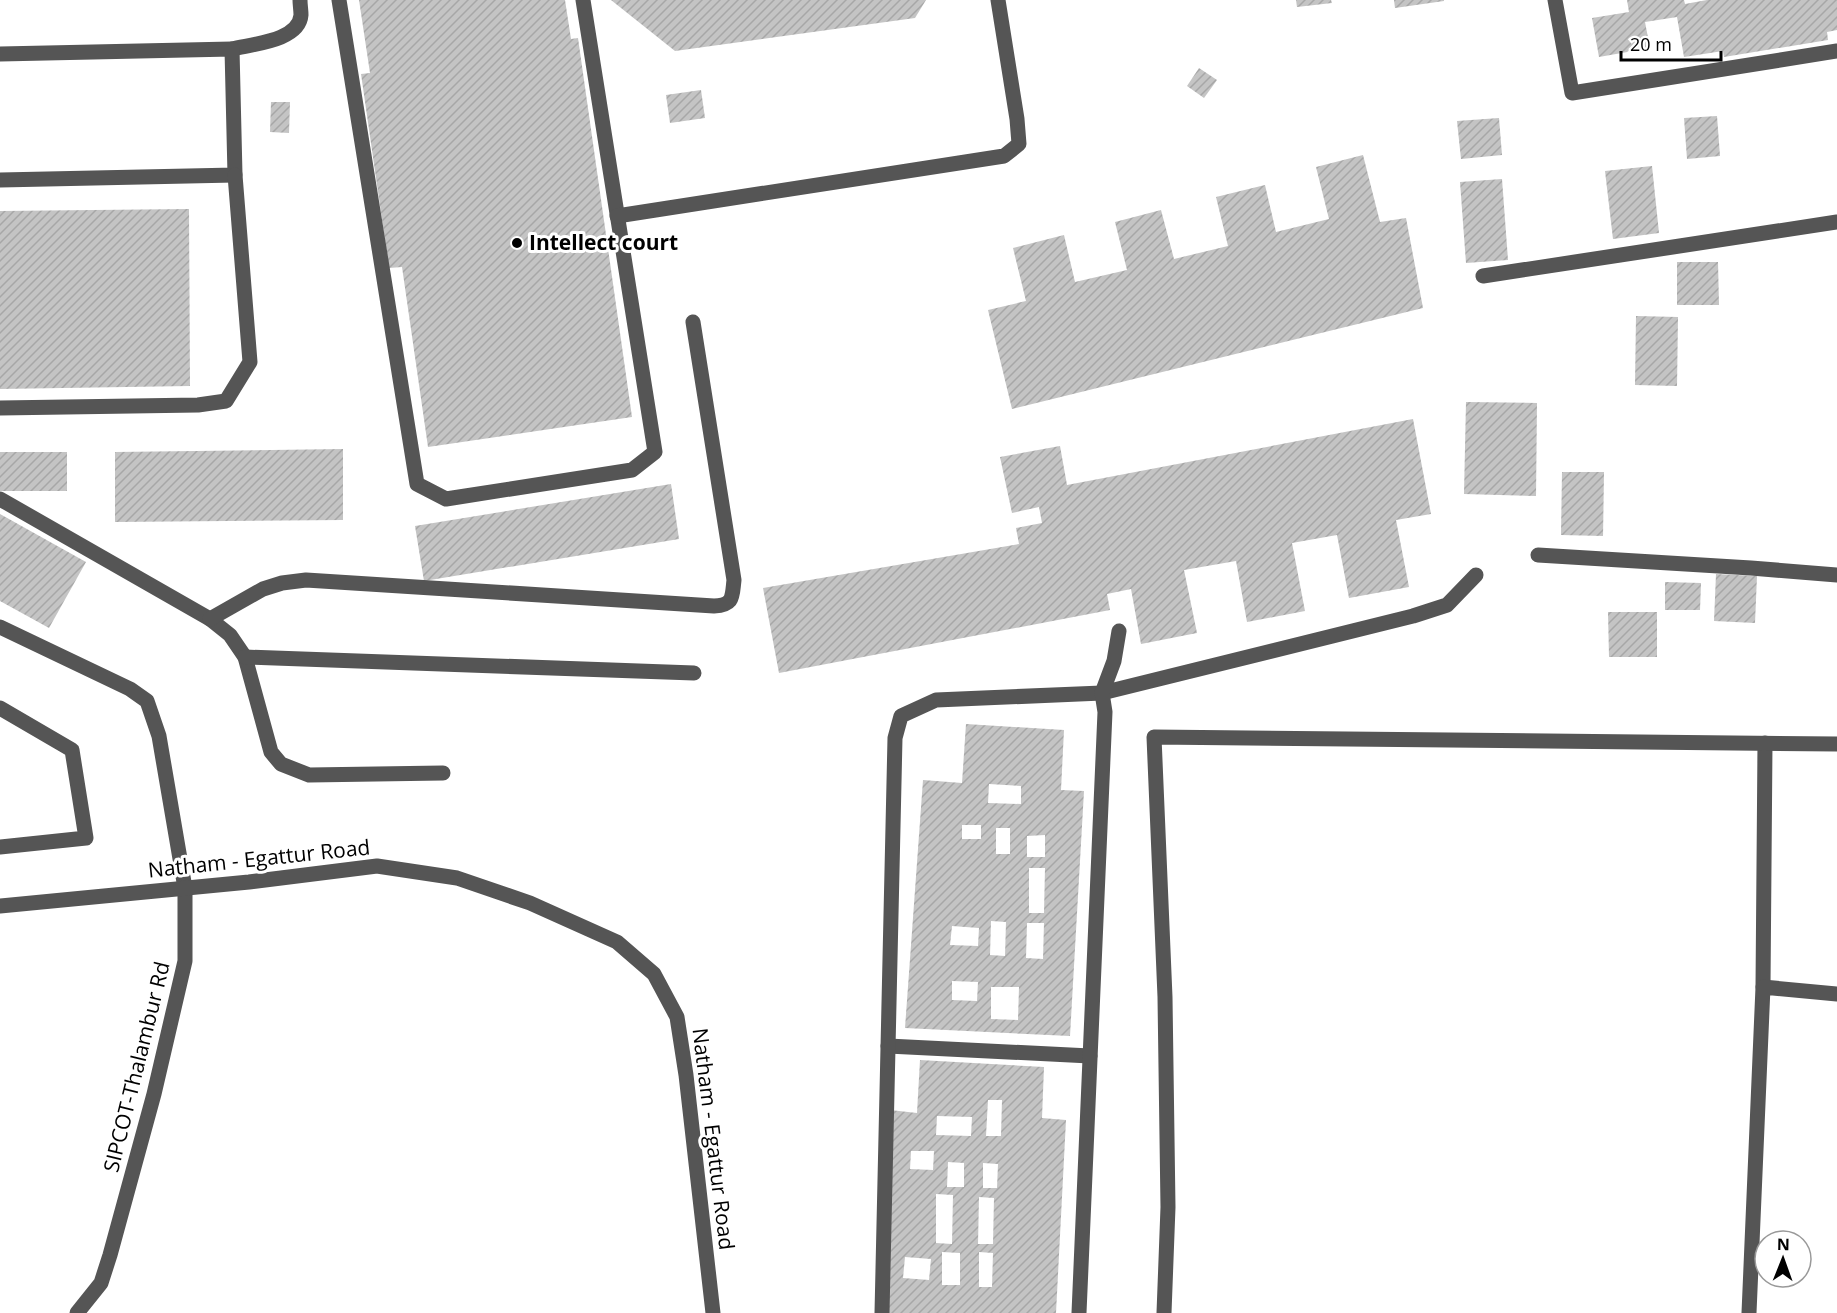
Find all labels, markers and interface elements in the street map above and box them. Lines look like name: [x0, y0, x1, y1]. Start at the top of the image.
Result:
scale bar: [1621, 24, 1722, 62]
text: 20 m: [1630, 32, 1672, 56]
place label: Intellect court: [529, 228, 678, 256]
marker: Intellect court: [510, 236, 524, 250]
street label: Natham - Egattur Road: [146, 832, 371, 884]
street label: SIPCOT-Thalambur Rd: [96, 959, 176, 1175]
street label: Natham - Egattur Road: [686, 1026, 741, 1251]
north arrow: [1753, 1229, 1813, 1289]
text: N: [1777, 1233, 1790, 1255]

